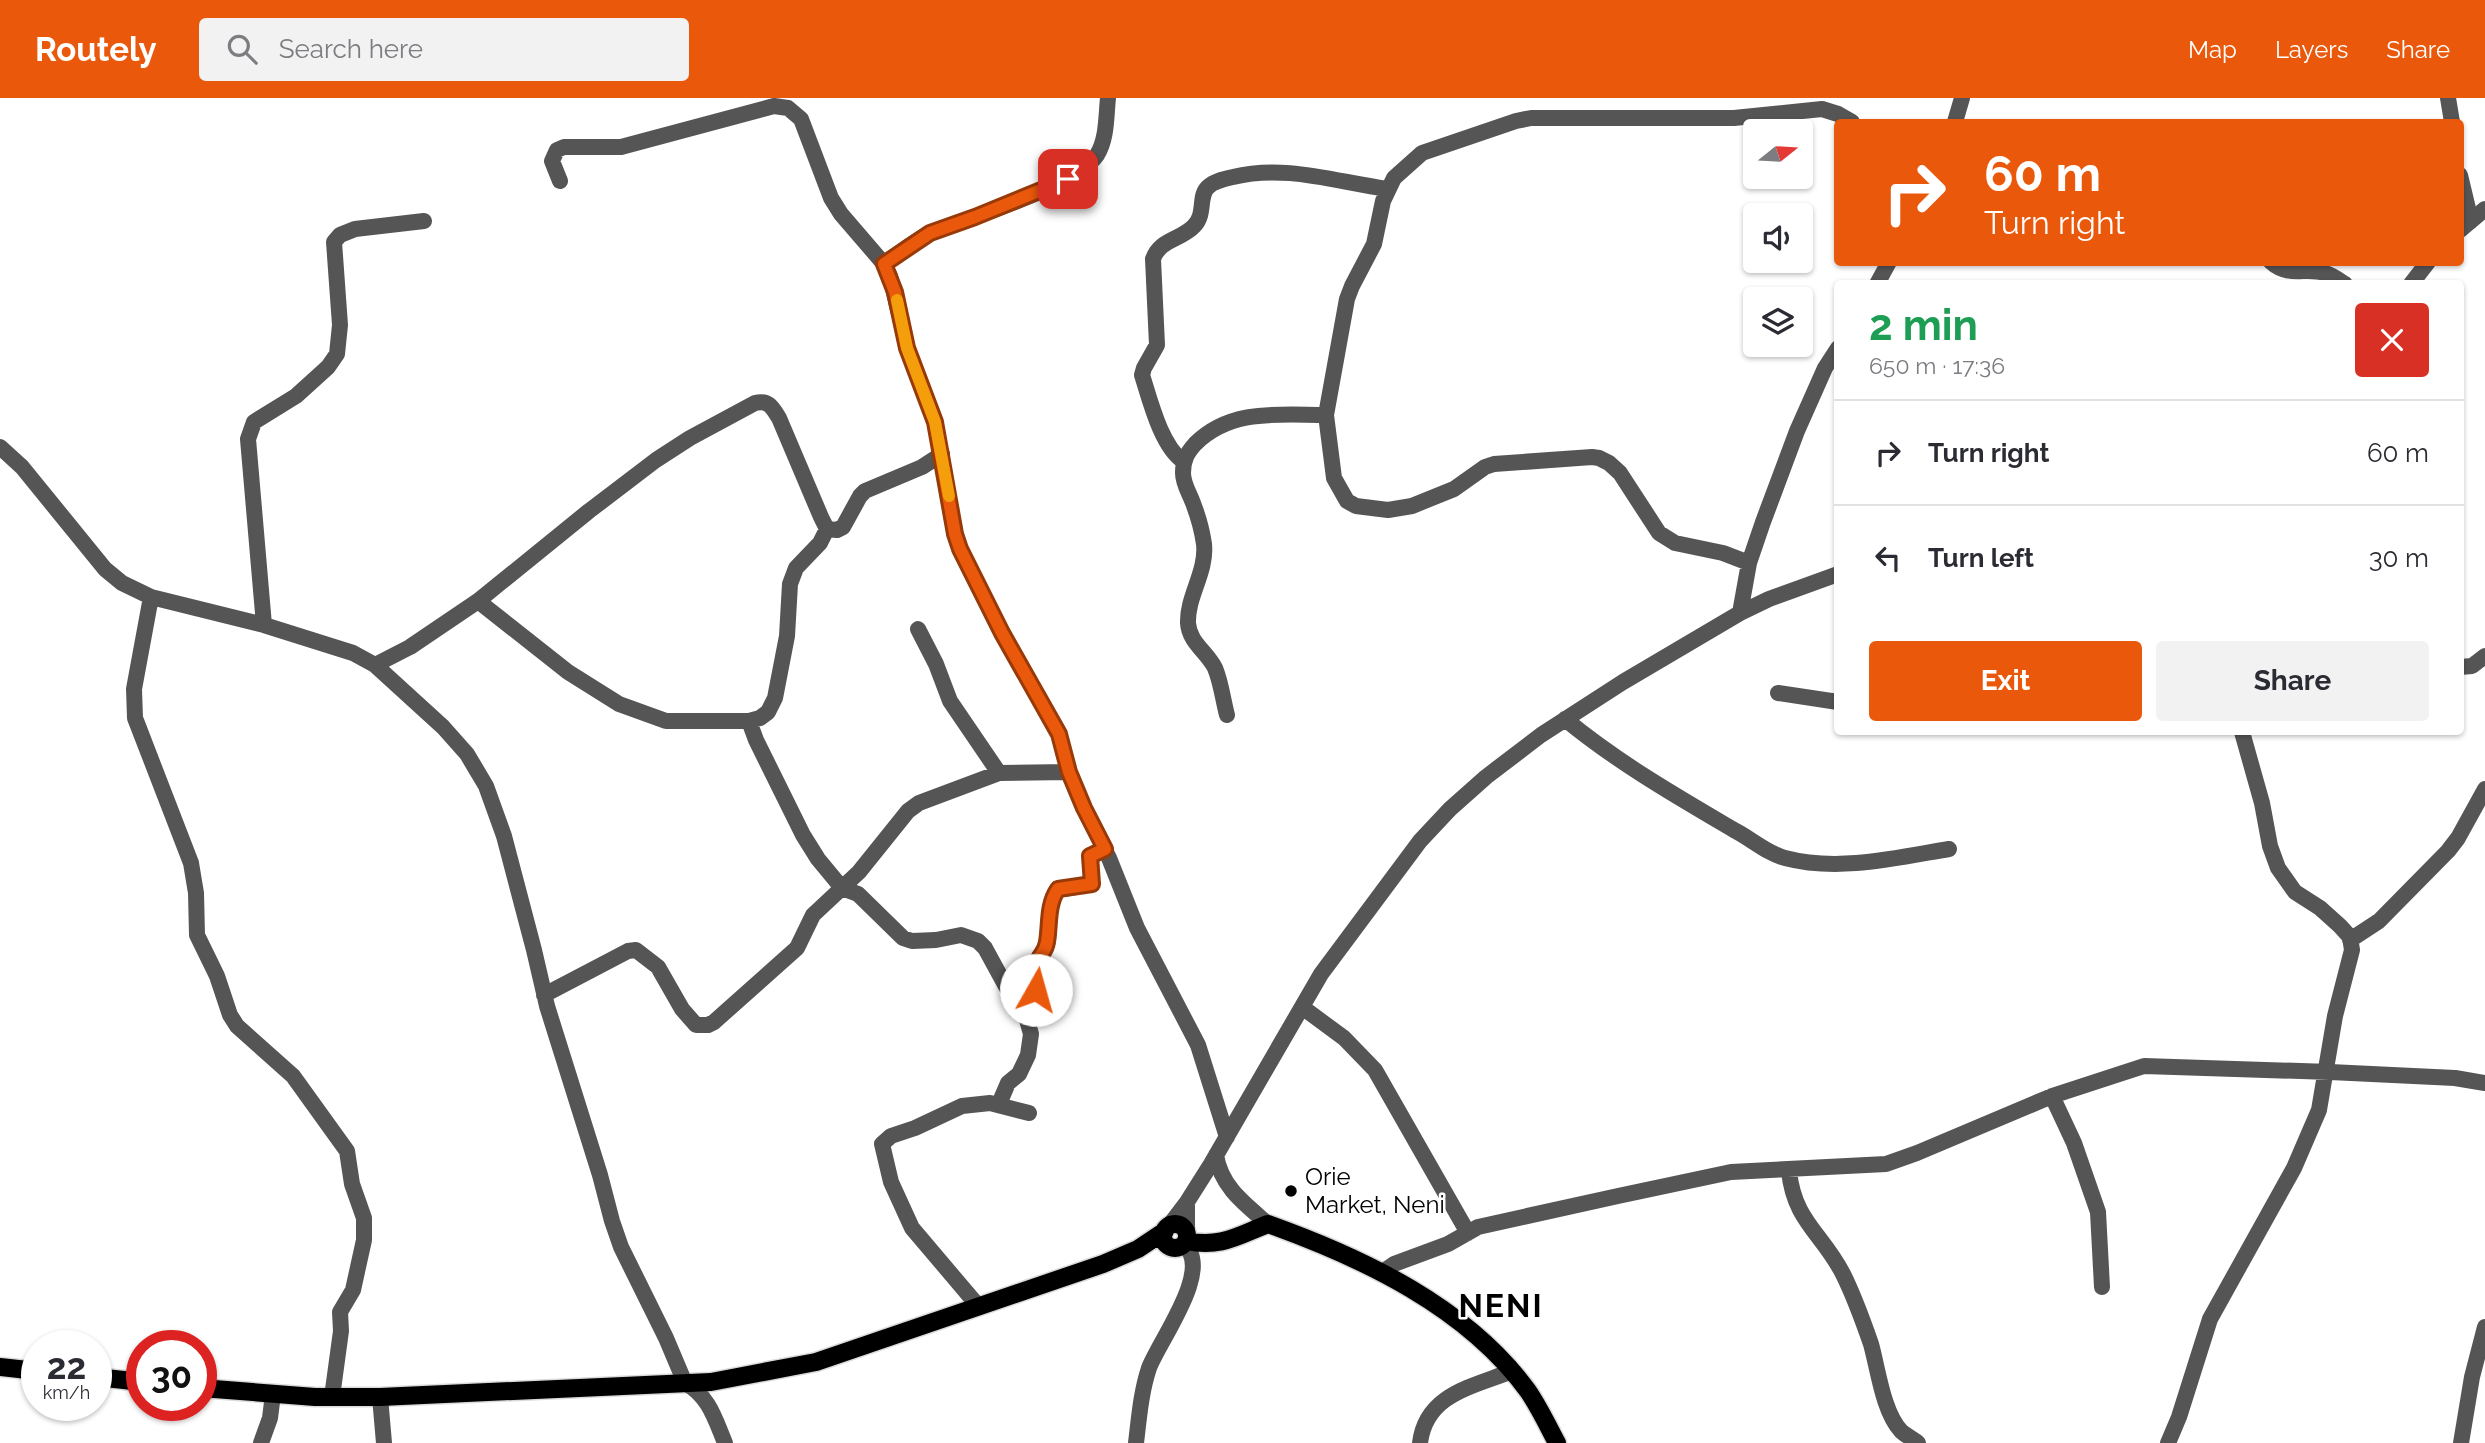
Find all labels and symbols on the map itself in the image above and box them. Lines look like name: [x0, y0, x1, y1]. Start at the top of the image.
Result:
north arrow: [1743, 119, 1813, 189]
pin: [1038, 149, 1098, 209]
position arrow: [999, 953, 1073, 1027]
place label: Orie Market, Neni: [1305, 1162, 1445, 1219]
marker: Orie Market, Neni: [1283, 1183, 1299, 1199]
district label: NENI: [1458, 1287, 1544, 1324]
speed limit sign: 30: [126, 1330, 217, 1421]

